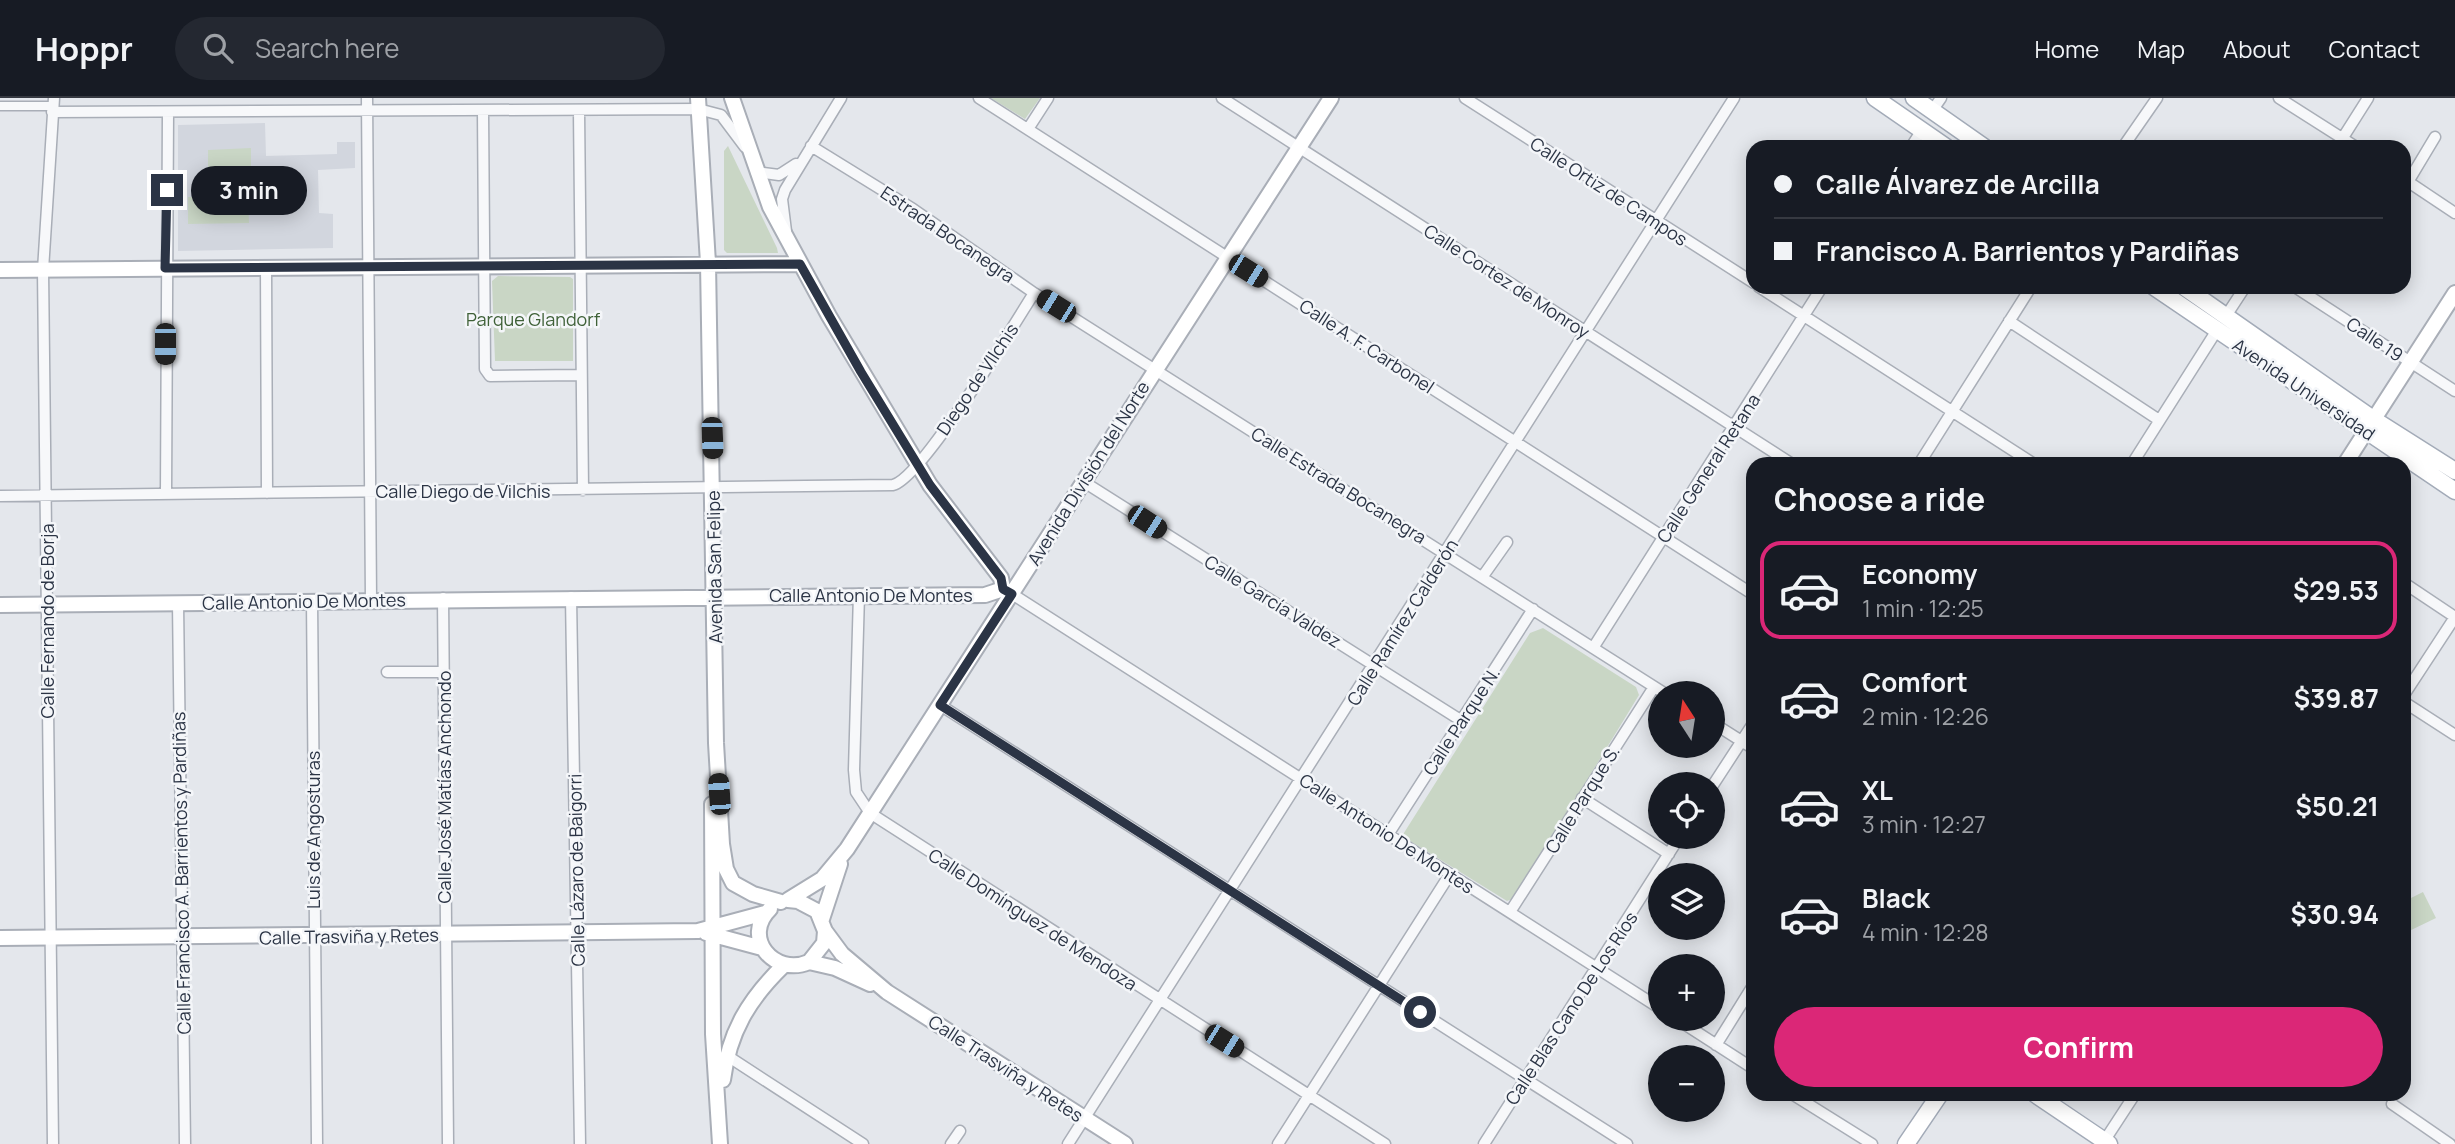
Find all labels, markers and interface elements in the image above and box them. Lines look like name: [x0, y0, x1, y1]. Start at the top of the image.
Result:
search box: [175, 17, 665, 80]
text: Hoppr: [35, 26, 133, 71]
icon: search: [199, 29, 237, 67]
text: Search here: [255, 30, 400, 66]
text: Home: [2034, 32, 2099, 65]
text: Map: [2137, 32, 2185, 65]
text: About: [2223, 32, 2291, 65]
text: Contact: [2329, 32, 2420, 65]
street label: Calle Ortiz de Campos: [1526, 131, 1692, 251]
callout: 3 min: [192, 166, 307, 214]
text: Calle Álvarez de Arcilla: [1816, 166, 2100, 202]
route end: [151, 174, 183, 206]
text: 3 min: [219, 174, 279, 206]
street label: Estrada Bocanegra: [876, 180, 1020, 288]
street label: Calle Cortez de Monroy: [1419, 218, 1595, 344]
text: Francisco A. Barrientos y Pardiñas: [1816, 233, 2239, 269]
car: [1225, 251, 1272, 291]
car: [1033, 286, 1080, 326]
street label: Calle A. F. Carbonel: [1295, 293, 1439, 399]
park label: Parque Glandorf: [466, 307, 601, 331]
street label: Calle 19: [2342, 311, 2408, 367]
street label: Diego de VIlchis: [931, 318, 1023, 440]
car: [155, 323, 176, 365]
street label: Avenida Universidad: [2228, 332, 2380, 446]
street label: Avenida División del Norte: [1021, 376, 1155, 570]
street label: Calle General Retana: [1651, 389, 1765, 547]
car: [701, 417, 724, 459]
street label: Calle Estrada Bocanegra: [1247, 421, 1431, 549]
text: Choose a ride: [1774, 477, 1985, 521]
street label: Calle Diego de Vilchis: [375, 479, 551, 503]
street label: Avenida San Felipe: [701, 490, 727, 644]
car: [1124, 502, 1171, 542]
street label: Calle Fernando de Borja: [35, 524, 59, 718]
street label: Calle Ramírez Calderón: [1341, 534, 1463, 710]
street label: Calle García Valdez: [1200, 549, 1346, 653]
text: Economy: [1862, 556, 1977, 592]
icon: car: [1778, 559, 1841, 622]
text: $29.53: [2293, 572, 2379, 608]
street label: Calle Antonio De Montes: [769, 583, 973, 607]
street label: Calle Antonio De Montes: [202, 587, 406, 615]
text: 1 min · 12:25: [1862, 592, 1984, 624]
street label: Calle Parque N.: [1417, 662, 1505, 780]
text: Comfort: [1862, 664, 1968, 700]
icon: car: [1778, 667, 1841, 730]
street label: Calle José Matías Anchondo: [432, 671, 456, 903]
text: $39.87: [2294, 680, 2379, 716]
north arrow: [1648, 681, 1726, 758]
map controls: [1648, 681, 1725, 1122]
text: 2 min · 12:26: [1862, 700, 1989, 732]
street label: Calle Francisco A. Barrientos y Pardiñas: [166, 712, 196, 1034]
street label: Calle Parque S.: [1539, 740, 1625, 858]
street label: Luis de Angosturas: [301, 751, 325, 909]
street label: Calle Antonio De Montes: [1295, 767, 1479, 899]
car: [708, 772, 731, 816]
button: locate: [1648, 772, 1725, 849]
text: XL: [1862, 772, 1893, 808]
street label: Calle Lázaro de Baigorri: [562, 773, 590, 967]
icon: car: [1778, 775, 1841, 838]
text: $50.21: [2296, 788, 2379, 824]
text: 3 min · 12:27: [1862, 808, 1986, 840]
street label: Calle Domínguez de Mendoza: [924, 842, 1142, 996]
button: layers: [1648, 863, 1725, 940]
text: Black: [1862, 880, 1930, 916]
icon: car: [1778, 883, 1841, 946]
text: $30.94: [2291, 896, 2379, 932]
street label: Calle Blas Cano De Los Ríos: [1499, 907, 1643, 1109]
text: 4 min · 12:28: [1862, 916, 1989, 948]
street label: Calle Trasviña y Retes: [259, 922, 439, 950]
button: +: [1648, 954, 1725, 1031]
route start: [1404, 996, 1436, 1028]
button: Confirm: [1774, 1007, 2383, 1087]
street label: Calle Trasviña y Retes: [924, 1009, 1088, 1127]
car: [1201, 1021, 1248, 1061]
button: −: [1648, 1045, 1725, 1122]

